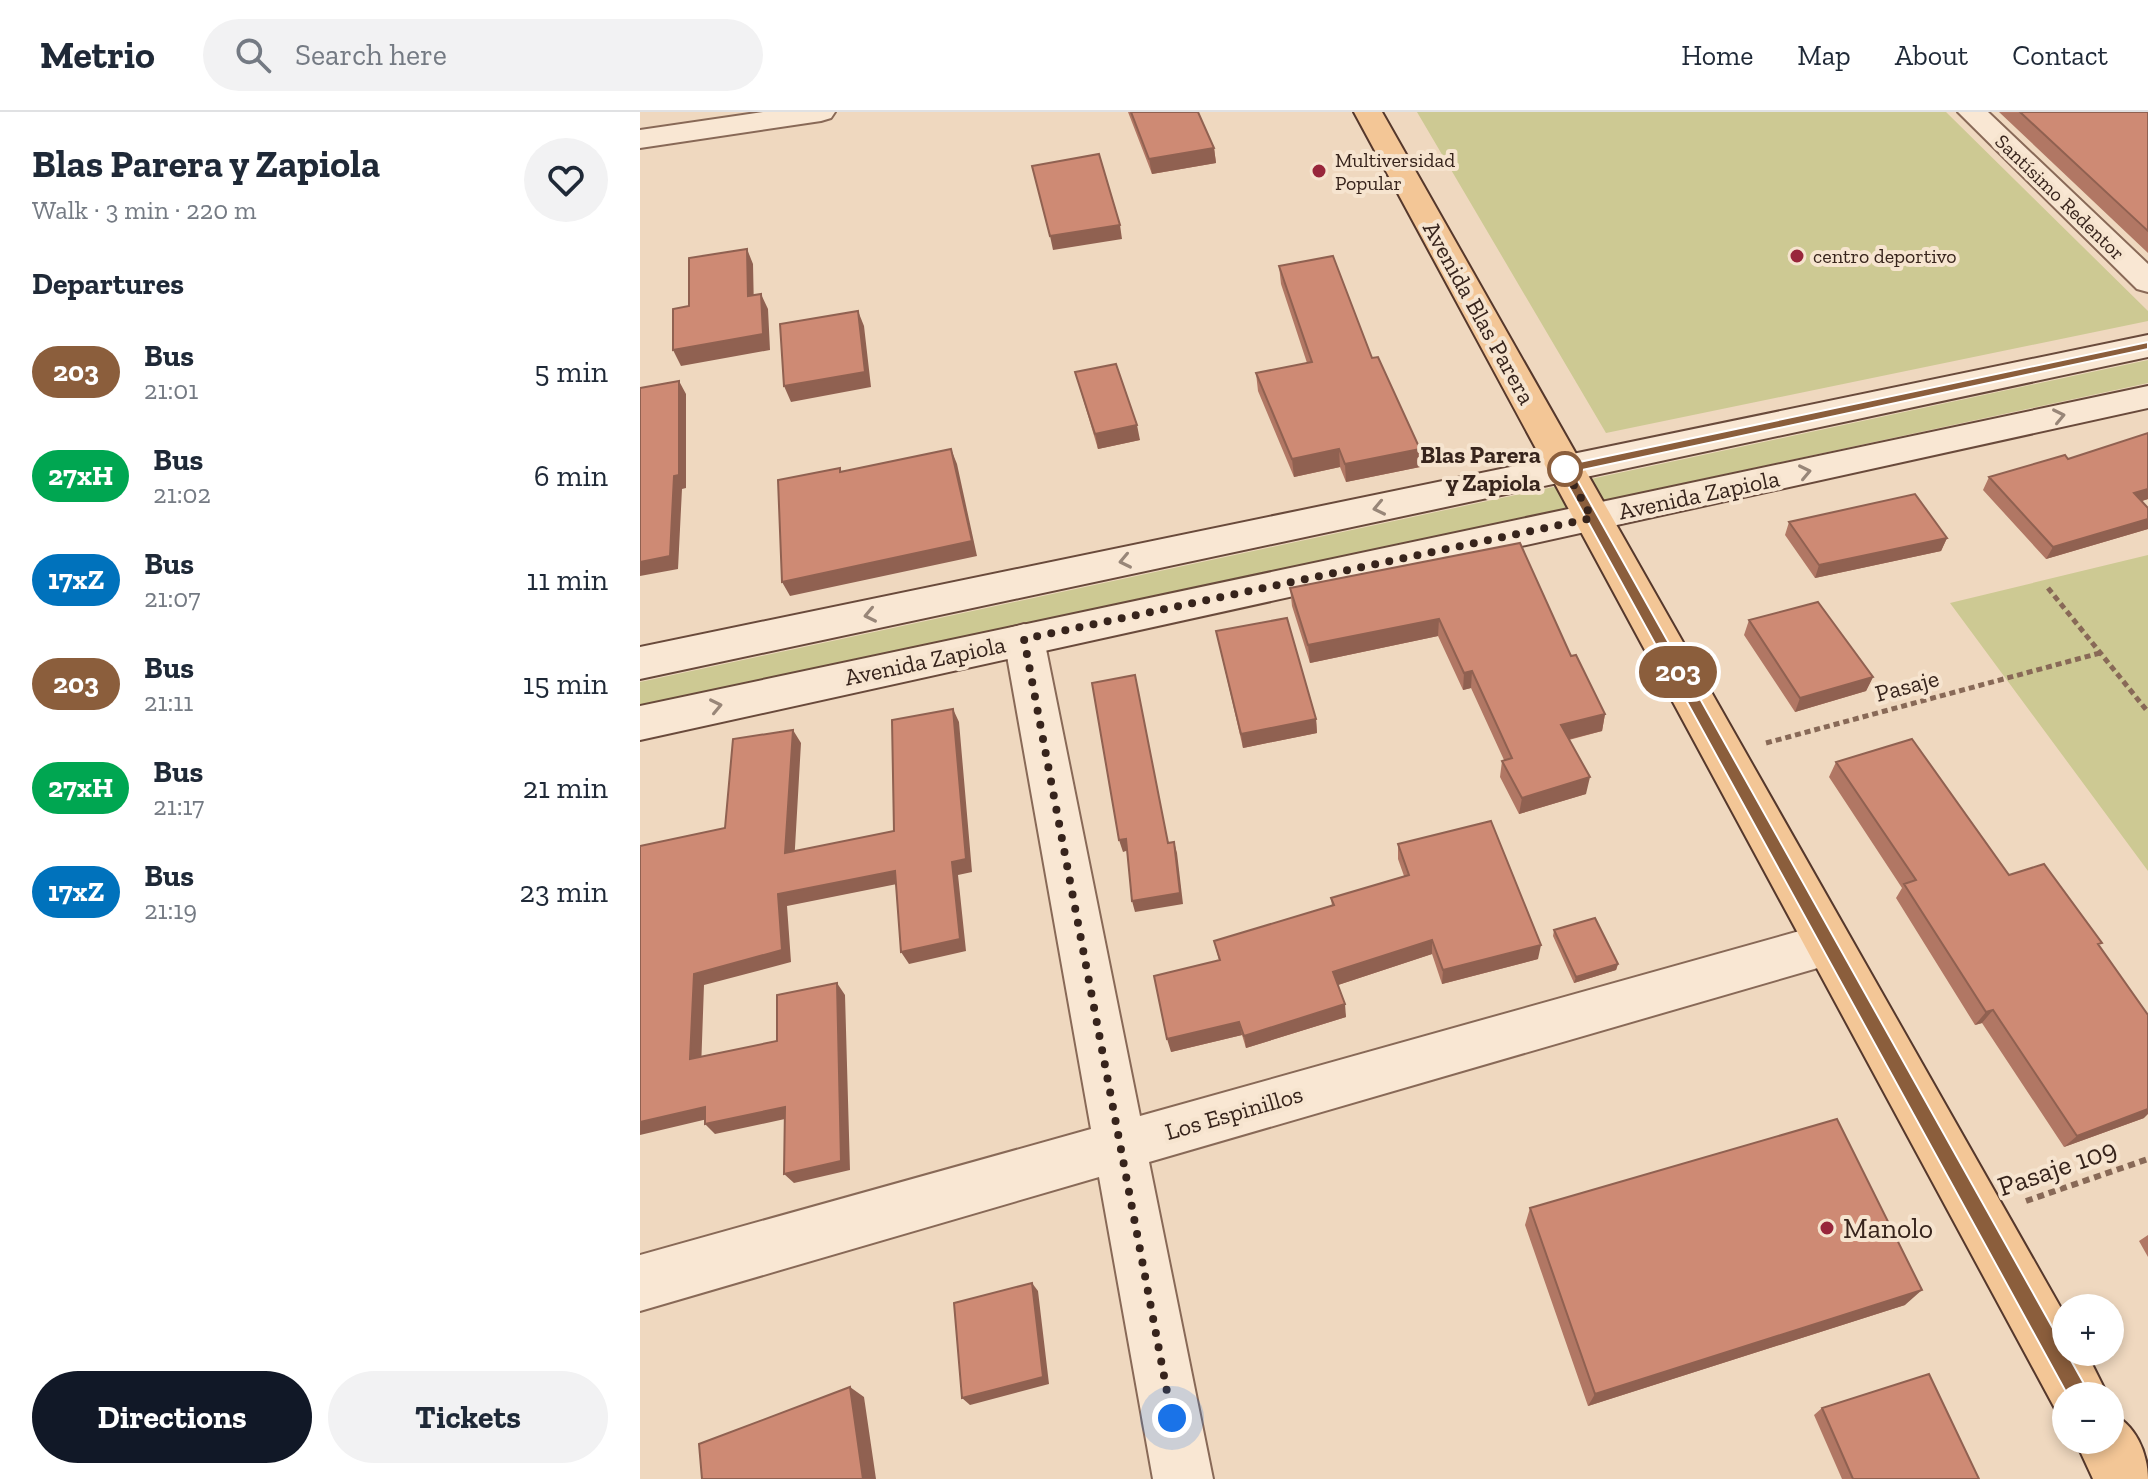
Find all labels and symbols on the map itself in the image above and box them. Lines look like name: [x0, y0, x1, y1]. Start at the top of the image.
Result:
street label: Santísimo Redentor: [1990, 129, 2130, 265]
place label: Multiversidad Popular: [1335, 148, 1455, 195]
marker: Multiversidad Popular: [1310, 162, 1328, 180]
street label: Avenida Blas Parera: [1417, 216, 1542, 410]
place label: centro deportivo: [1813, 244, 1957, 268]
marker: centro deportivo: [1788, 247, 1806, 265]
one-way arrow: [2052, 408, 2065, 425]
place label: Blas Parera y Zapiola: [1420, 440, 1541, 497]
marker: Blas Parera y Zapiola: [1548, 452, 1582, 486]
street label: Avenida Zapiola: [1616, 463, 1782, 526]
one-way arrow: [1798, 464, 1811, 481]
one-way arrow: [1373, 499, 1386, 516]
one-way arrow: [1118, 552, 1132, 569]
one-way arrow: [864, 606, 877, 623]
street label: Avenida Zapiola: [842, 629, 1008, 692]
line badge: 203: [1632, 646, 1724, 698]
street label: Pasaje: [1872, 663, 1942, 708]
one-way arrow: [709, 698, 723, 715]
street label: Los Espinillos: [1162, 1079, 1306, 1146]
street label: Pasaje 109: [1993, 1132, 2121, 1203]
place label: Manolo: [1843, 1212, 1933, 1245]
marker: Manolo: [1818, 1219, 1836, 1237]
your location: [1152, 1398, 1192, 1438]

